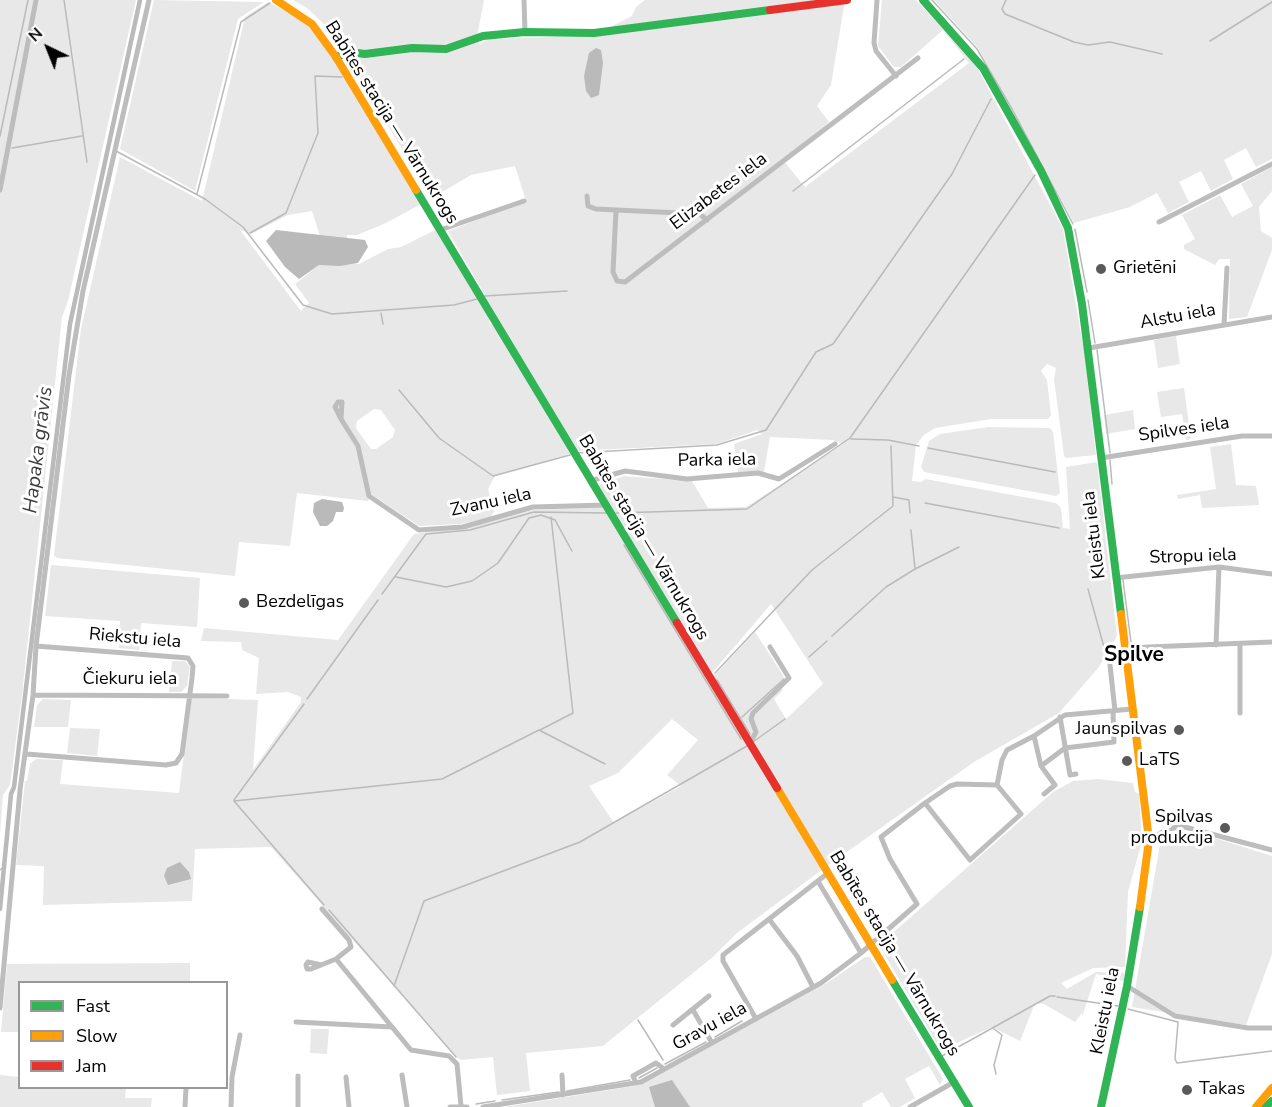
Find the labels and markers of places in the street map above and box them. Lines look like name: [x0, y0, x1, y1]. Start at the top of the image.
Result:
place label: Grietēni: [1113, 258, 1176, 280]
marker: Grietēni: [1094, 262, 1108, 276]
place label: Bezdelīgas: [256, 592, 344, 614]
marker: Bezdelīgas: [237, 596, 251, 610]
place label: Jaunspilvas: [1076, 719, 1167, 741]
marker: Jaunspilvas: [1172, 723, 1186, 737]
place label: LaTS: [1139, 750, 1180, 772]
marker: LaTS: [1120, 754, 1134, 768]
place label: Spilvas produkcija: [1131, 807, 1213, 850]
marker: Spilvas produkcija: [1218, 821, 1232, 835]
place label: Takas: [1199, 1079, 1245, 1101]
marker: Takas: [1180, 1083, 1194, 1097]

